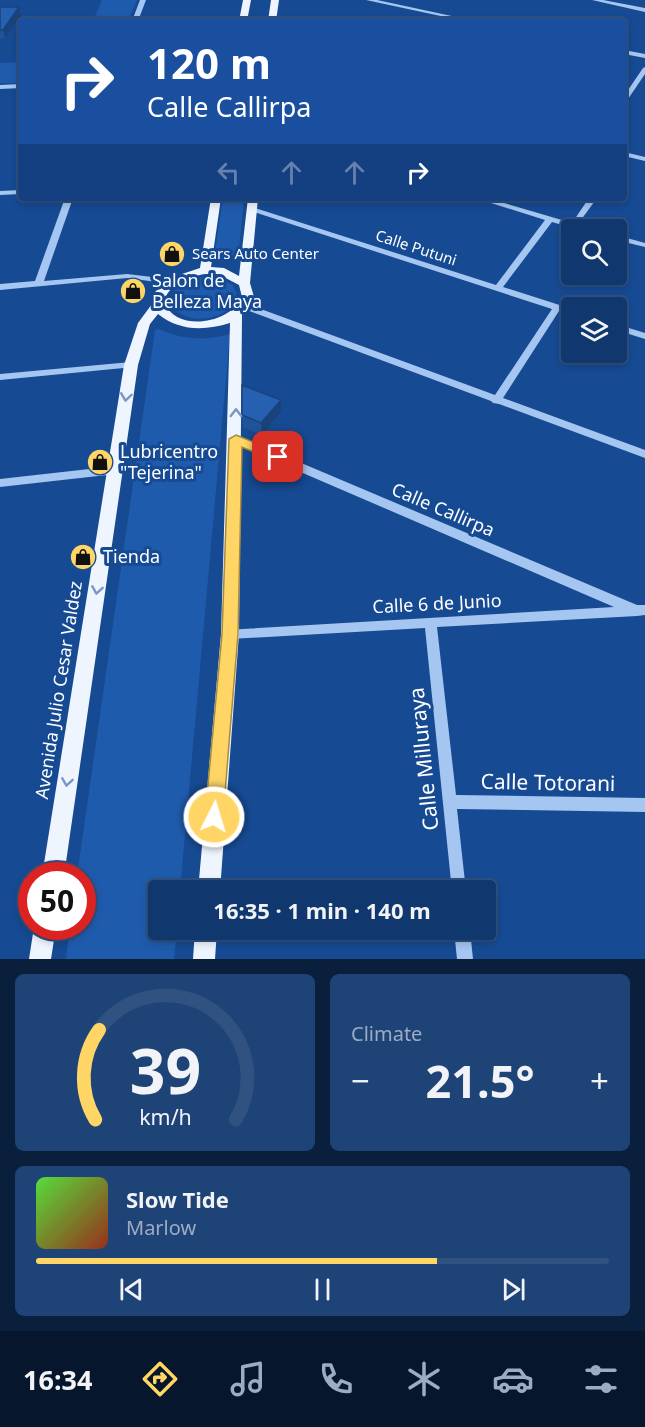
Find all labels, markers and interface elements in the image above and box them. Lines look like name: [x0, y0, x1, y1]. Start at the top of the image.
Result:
text: 120 m: [147, 34, 271, 91]
icon: right: [48, 42, 126, 120]
text: Calle Callirpa: [147, 88, 311, 125]
icon: left: [212, 156, 245, 189]
icon: ahead: [275, 156, 308, 189]
icon: ahead: [338, 156, 371, 189]
icon: right: [401, 156, 434, 189]
map controls: [561, 219, 627, 363]
button: search: [561, 219, 627, 285]
street label: Calle Putuni: [373, 225, 459, 270]
shop icon: Sears Auto Center: [157, 239, 187, 269]
place label: Sears Auto Center: [192, 243, 319, 263]
place label: Salon de Belleza Maya: [152, 268, 262, 313]
shop icon: Salon de Belleza Maya: [118, 276, 148, 306]
button: layers: [561, 297, 627, 363]
one-way arrow: [121, 392, 133, 402]
one-way arrow: [230, 409, 242, 418]
pin: [252, 431, 303, 482]
place label: Lubricentro "Tejerina": [120, 439, 218, 484]
icon: arrive: [261, 440, 294, 473]
shop icon: Lubricentro "Tejerina": [85, 447, 115, 477]
street label: Calle Callirpa: [388, 477, 499, 542]
shop icon: Tienda: [68, 542, 98, 572]
place label: Tienda: [103, 544, 160, 568]
street label: Avenida Julio Cesar Valdez: [29, 579, 87, 801]
one-way arrow: [92, 585, 104, 594]
street label: Calle 6 de Junio: [372, 588, 502, 618]
street label: Calle Milluraya: [402, 686, 444, 832]
street label: Calle Totorani: [480, 767, 616, 797]
one-way arrow: [62, 778, 74, 787]
position arrow: [182, 785, 246, 849]
speed limit sign: 50: [18, 862, 96, 940]
text: 16:35 · 1 min · 140 m: [213, 895, 431, 925]
text: Climate: [351, 1020, 422, 1047]
text: 39: [129, 1027, 201, 1112]
text: 21.5°: [426, 1050, 534, 1111]
text: −: [351, 1058, 370, 1103]
text: +: [590, 1058, 609, 1103]
text: km/h: [139, 1102, 191, 1131]
text: Slow Tide: [126, 1184, 229, 1214]
text: Marlow: [126, 1214, 196, 1241]
icon: previous: [115, 1273, 148, 1306]
icon: pause: [306, 1273, 339, 1306]
icon: next: [497, 1273, 530, 1306]
icon: directions: [139, 1358, 181, 1400]
icon: music: [227, 1358, 269, 1400]
icon: phone: [315, 1358, 357, 1400]
icon: climate: [403, 1358, 445, 1400]
icon: car: [492, 1358, 534, 1400]
icon: filters: [580, 1358, 622, 1400]
text: 16:34: [23, 1361, 92, 1398]

